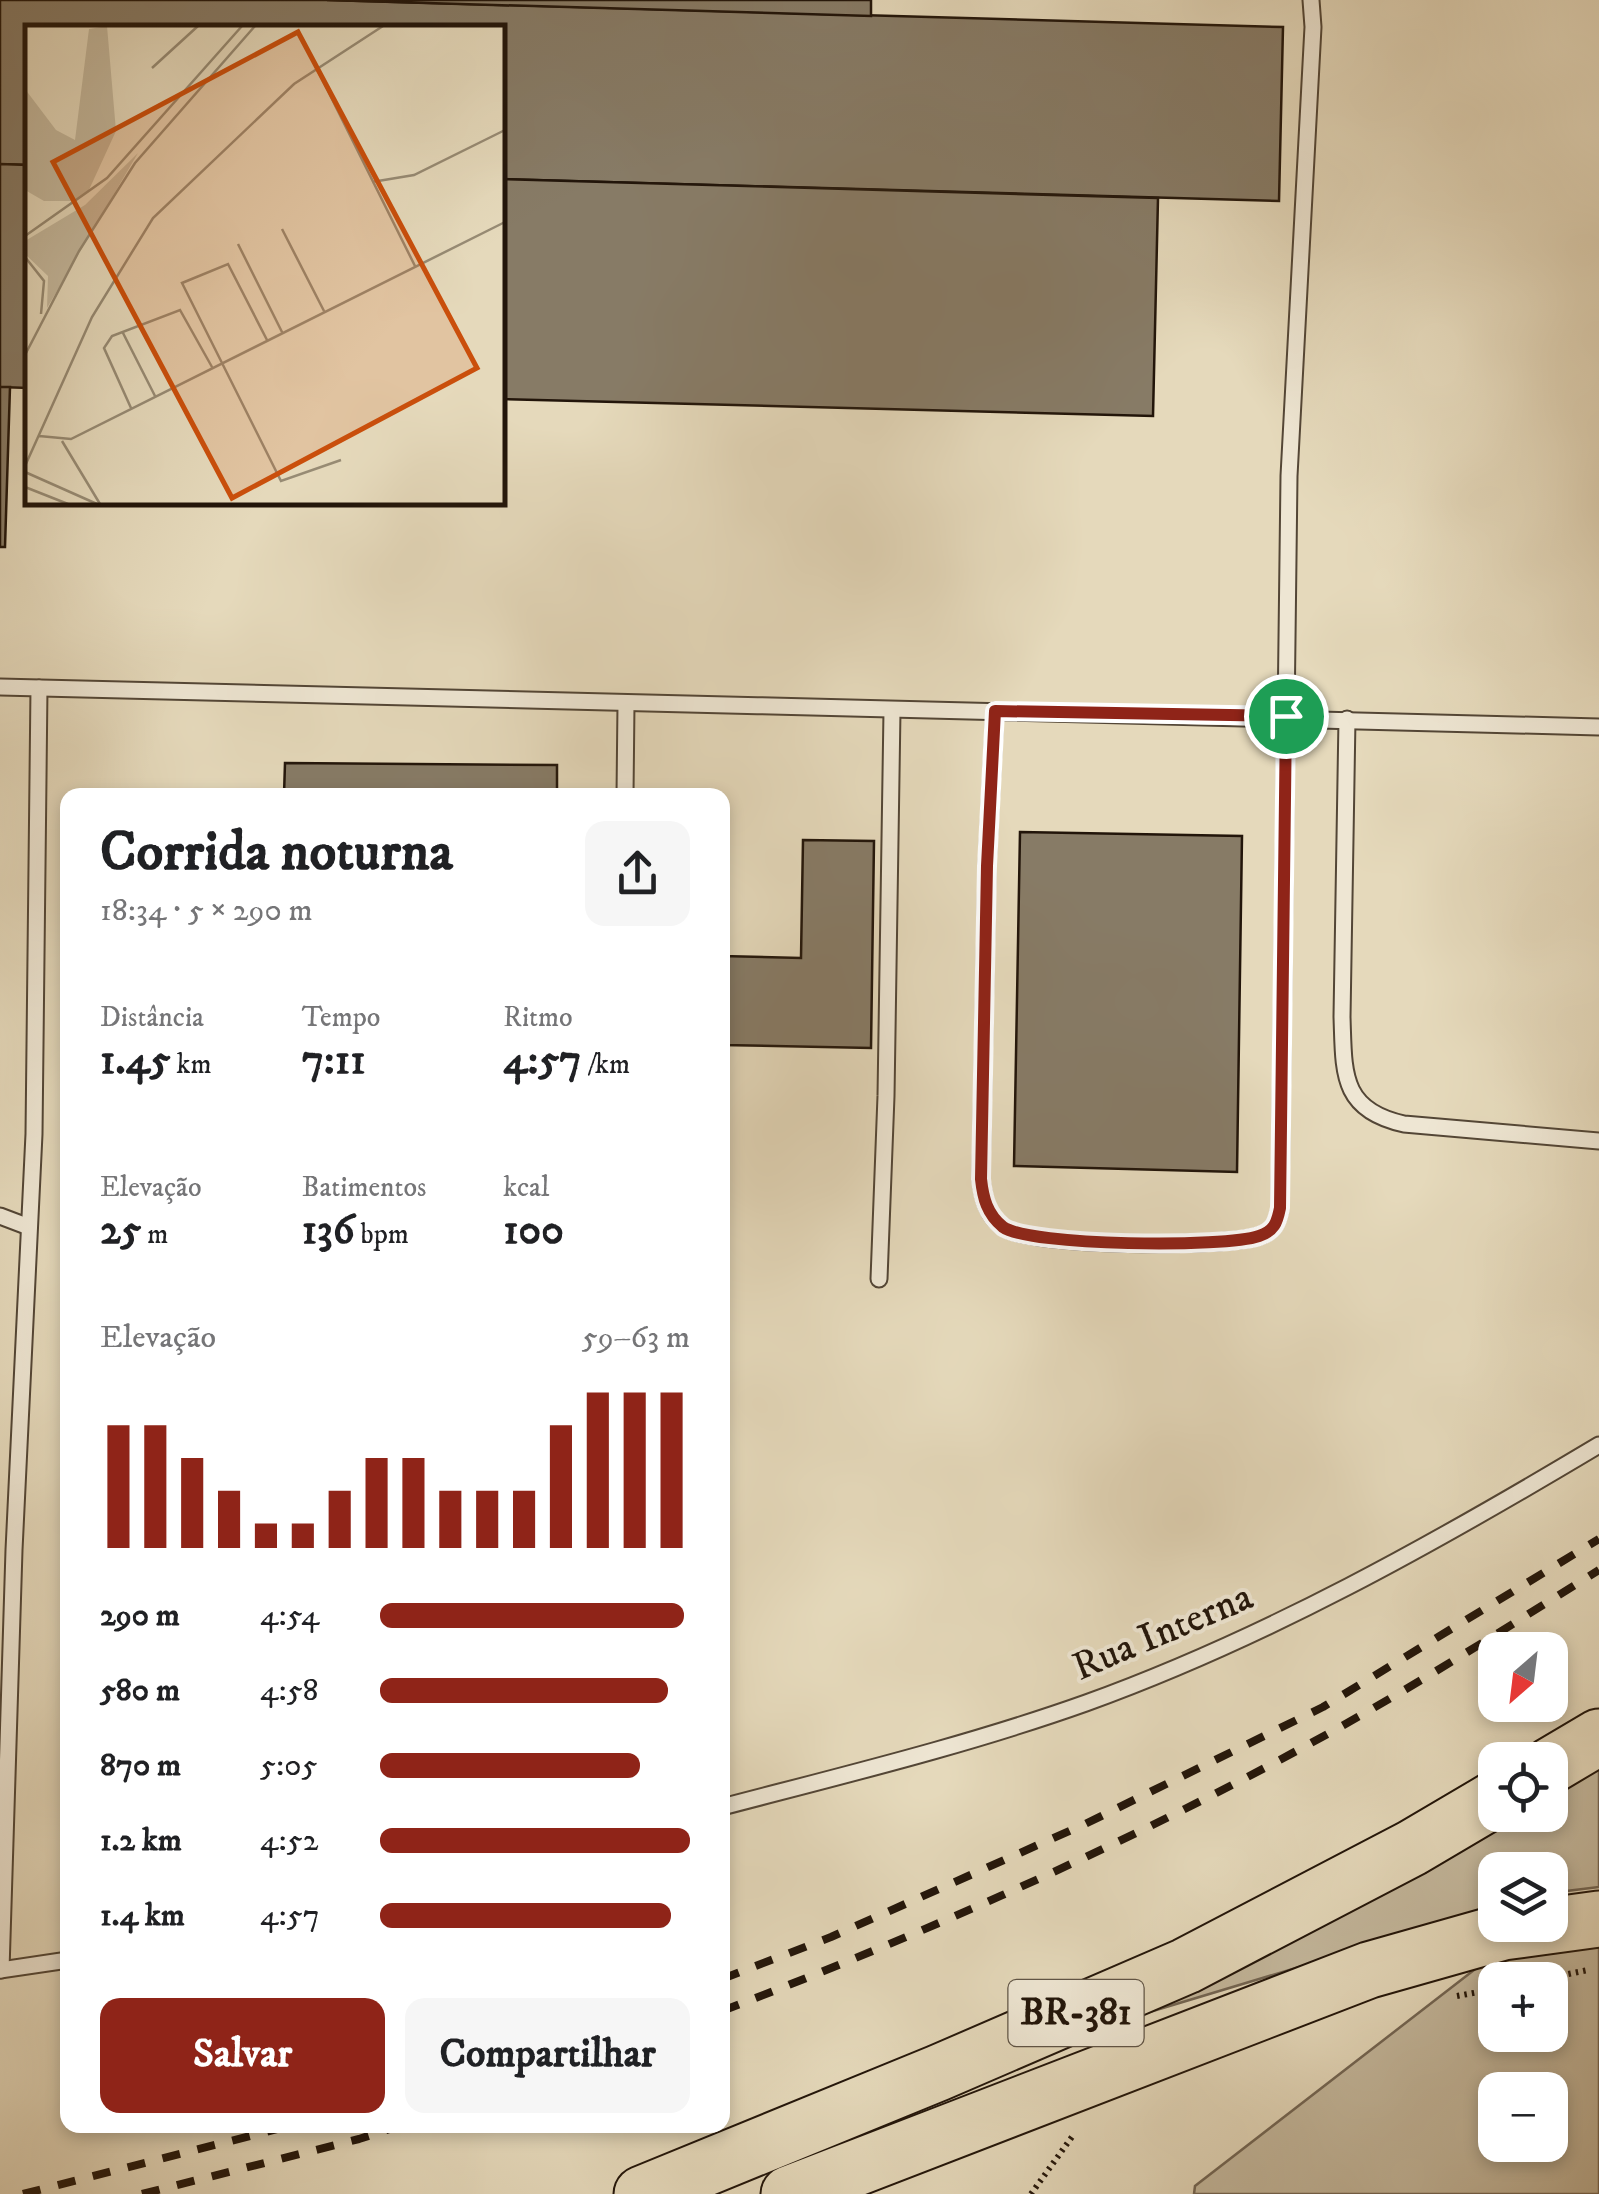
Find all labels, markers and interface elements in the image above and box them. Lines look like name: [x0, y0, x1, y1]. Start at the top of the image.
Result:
inset map: [25, 25, 505, 505]
pin: [1244, 674, 1329, 759]
icon: arrive: [1259, 689, 1314, 744]
text: Corrida noturna: [100, 819, 453, 888]
button: share: [585, 821, 690, 926]
text: 18:34 · 5 × 290 m: [100, 891, 313, 931]
text: Distância: [100, 1000, 204, 1035]
text: Tempo: [302, 1000, 380, 1035]
text: Ritmo: [503, 1000, 573, 1035]
text: 1.45: [100, 1035, 171, 1087]
text: 7:11: [302, 1035, 366, 1087]
text: 4:57: [503, 1035, 581, 1087]
text: km: [171, 1047, 212, 1082]
text: /km: [581, 1047, 630, 1082]
text: Elevação: [100, 1170, 202, 1205]
text: Batimentos: [302, 1170, 426, 1205]
text: kcal: [503, 1170, 549, 1205]
text: 25: [100, 1205, 141, 1257]
text: 136: [302, 1205, 355, 1257]
text: 100: [503, 1205, 564, 1257]
text: m: [141, 1217, 168, 1252]
text: bpm: [355, 1217, 409, 1252]
text: Elevação: [100, 1318, 216, 1358]
text: 59–63 m: [582, 1318, 690, 1358]
street label: Rua Interna: [1065, 1573, 1261, 1693]
text: 290 m: [100, 1596, 180, 1636]
text: 4:54: [260, 1596, 319, 1636]
north arrow: [1478, 1632, 1568, 1722]
map controls: [1478, 1632, 1568, 2162]
text: 580 m: [100, 1671, 180, 1711]
text: 4:58: [260, 1671, 319, 1711]
button: locate: [1478, 1742, 1568, 1832]
text: 870 m: [100, 1746, 181, 1786]
text: 5:05: [260, 1746, 317, 1786]
text: 1.2 km: [100, 1821, 182, 1861]
text: 4:52: [260, 1821, 318, 1861]
button: layers: [1478, 1852, 1568, 1942]
text: 1.4 km: [100, 1896, 185, 1936]
text: 4:57: [260, 1896, 320, 1936]
button: +: [1478, 1962, 1568, 2052]
road number: BR-381: [1008, 1980, 1144, 2046]
button: Salvar: [100, 1998, 385, 2113]
button: Compartilhar: [405, 1998, 690, 2113]
button: −: [1478, 2072, 1568, 2162]

